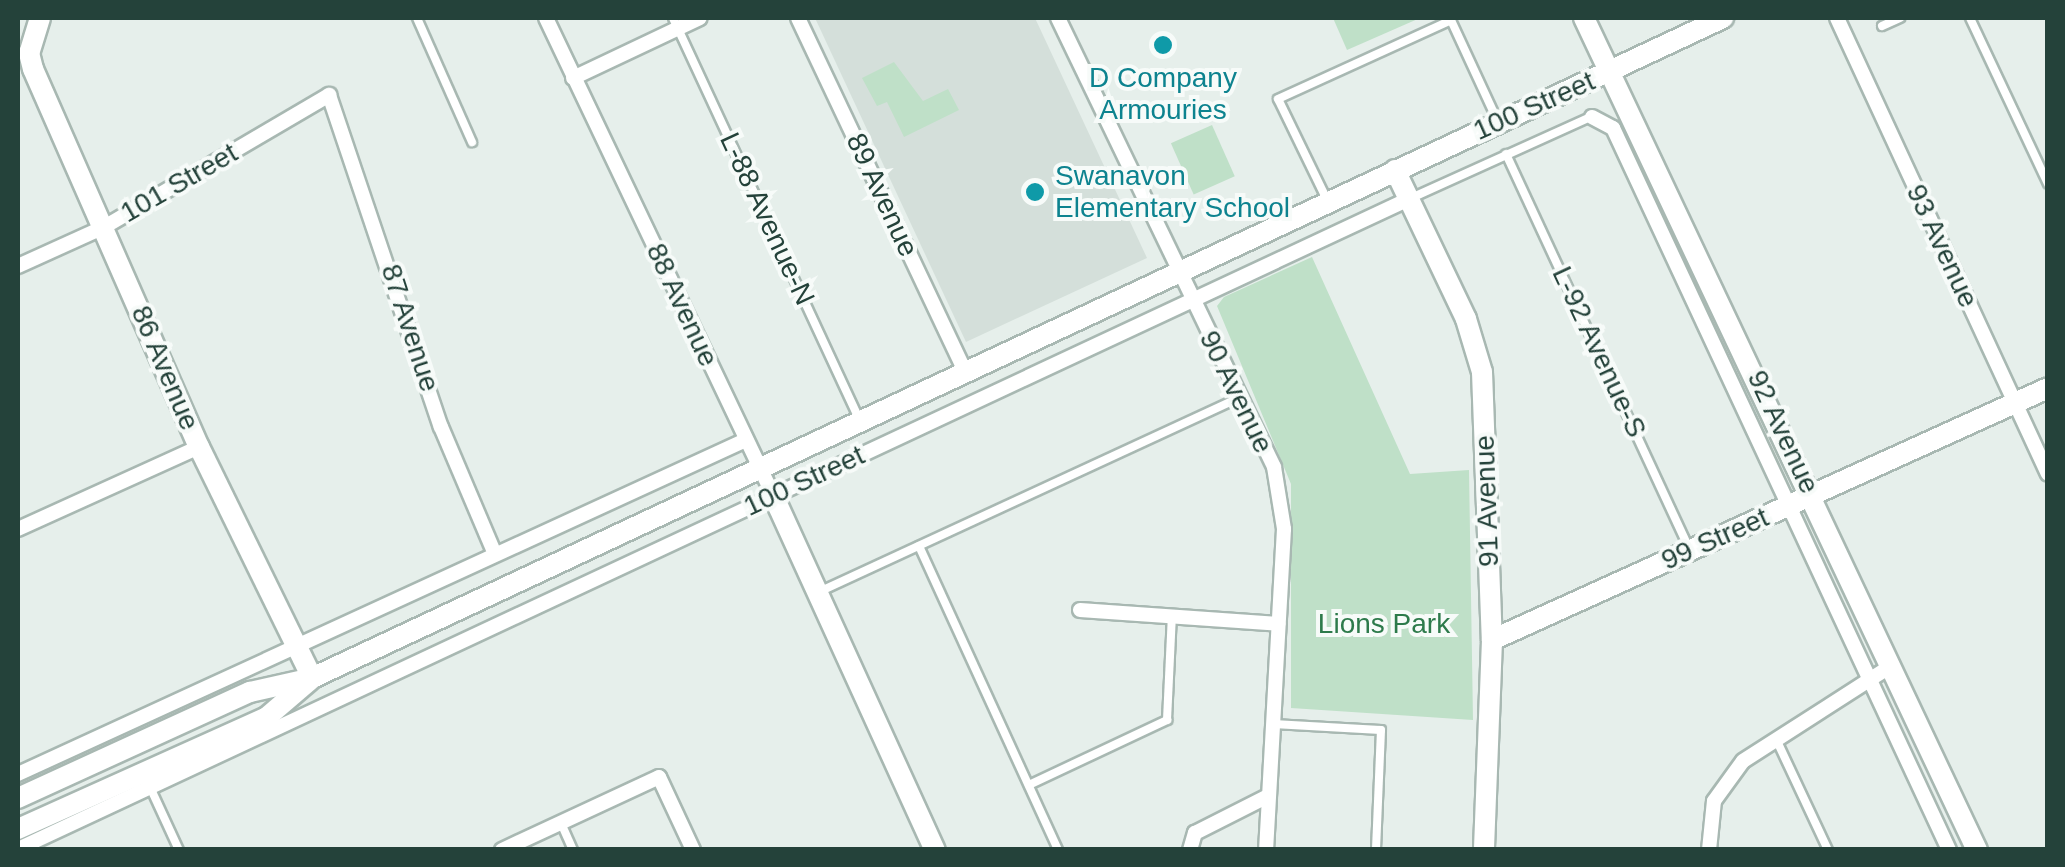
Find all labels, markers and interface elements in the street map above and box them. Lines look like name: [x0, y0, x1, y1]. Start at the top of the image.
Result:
marker: D Company Armouries: [1152, 34, 1174, 56]
place label: D Company Armouries: [1089, 61, 1237, 127]
street label: 100 Street: [1468, 64, 1600, 148]
street label: L-88 Avenue-N: [712, 127, 822, 311]
street label: 89 Avenue: [839, 127, 925, 263]
street label: 101 Street: [115, 136, 243, 230]
place label: Swanavon Elementary School: [1055, 159, 1290, 225]
street label: 93 Avenue: [1899, 178, 1985, 314]
marker: Swanavon Elementary School: [1024, 181, 1046, 203]
street label: 88 Avenue: [639, 237, 725, 373]
street label: 87 Avenue: [373, 259, 447, 397]
street label: L-92 Avenue-S: [1544, 260, 1654, 444]
street label: 86 Avenue: [123, 300, 207, 436]
street label: 90 Avenue: [1192, 325, 1280, 459]
street label: 92 Avenue: [1740, 364, 1826, 500]
street label: 91 Avenue: [1468, 434, 1506, 568]
street label: 100 Street: [738, 438, 870, 524]
street label: 99 Street: [1656, 501, 1774, 577]
park label: Lions Park: [1318, 607, 1450, 641]

